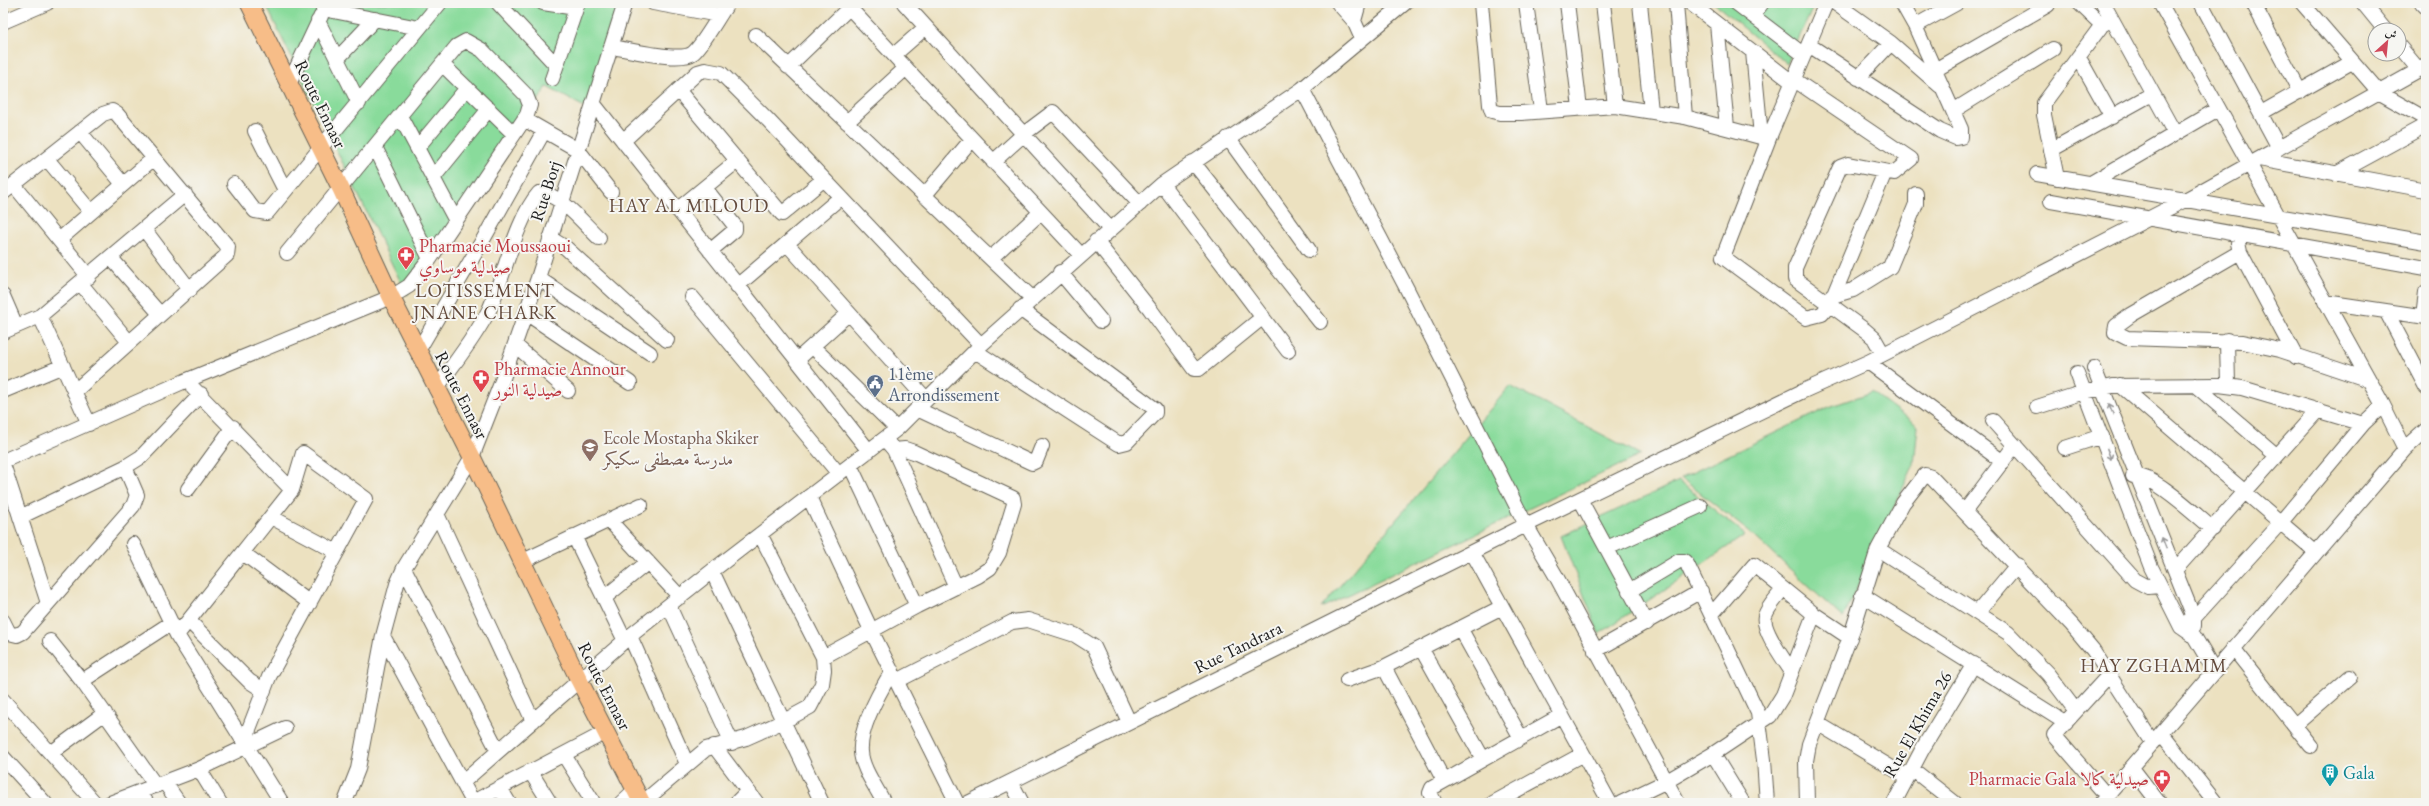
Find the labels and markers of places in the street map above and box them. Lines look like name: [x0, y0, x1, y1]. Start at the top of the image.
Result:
place label: Pharmacie Moussaoui صيدلية موساوي: [419, 234, 571, 282]
pharmacy icon: Pharmacie Moussaoui صيدلية موساوي: [396, 245, 416, 270]
place label: Pharmacie Annour صيدلية النور: [492, 357, 626, 401]
place label: 11ème Arrondissement: [887, 362, 1000, 406]
pharmacy icon: Pharmacie Annour صيدلية النور: [471, 368, 491, 393]
public building icon: 11ème Arrondissement: [865, 373, 885, 398]
place label: Ecole Mostapha Skiker مدرسة مصطفى سكيكر: [601, 426, 758, 472]
school or university icon: Ecole Mostapha Skiker مدرسة مصطفى سكيكر: [580, 437, 600, 462]
place label: Gala: [2343, 761, 2376, 784]
building icon: Gala: [2320, 762, 2340, 787]
place label: Pharmacie Gala صيدلية كالا: [1969, 767, 2149, 790]
pharmacy icon: Pharmacie Gala صيدلية كالا: [2152, 768, 2172, 793]

